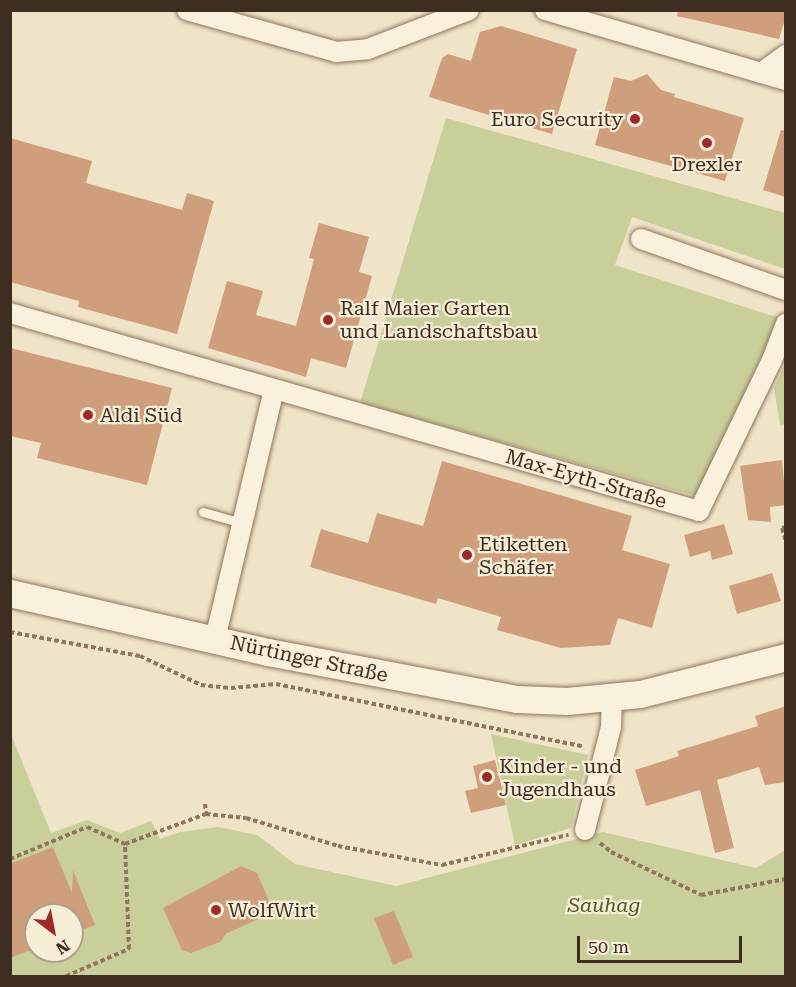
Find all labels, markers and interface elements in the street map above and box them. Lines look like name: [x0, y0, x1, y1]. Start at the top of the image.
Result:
place label: Euro Security: [491, 107, 623, 131]
marker: Euro Security: [628, 112, 642, 126]
marker: Drexler: [700, 136, 714, 150]
place label: Drexler: [671, 152, 743, 176]
place label: Ralf Maier Garten und Landschaftsbau: [340, 296, 538, 343]
marker: Ralf Maier Garten und Landschaftsbau: [321, 313, 335, 327]
place label: Aldi Süd: [100, 403, 182, 427]
marker: Aldi Süd: [81, 408, 95, 422]
street label: Max-Eyth-Straße: [503, 445, 669, 513]
place label: Etiketten Schäfer: [479, 532, 568, 579]
marker: Etiketten Schäfer: [460, 548, 474, 562]
street label: Nürtinger Straße: [228, 631, 390, 687]
place label: Kinder - und Jugendhaus: [499, 754, 622, 801]
marker: Kinder - und Jugendhaus: [480, 770, 494, 784]
park label: Sauhag: [568, 893, 640, 917]
place label: WolfWirt: [228, 898, 316, 922]
north arrow: [24, 903, 84, 963]
marker: WolfWirt: [209, 903, 223, 917]
scale bar: [580, 924, 745, 962]
text: N: [52, 936, 73, 958]
text: 50 m: [588, 936, 629, 957]

